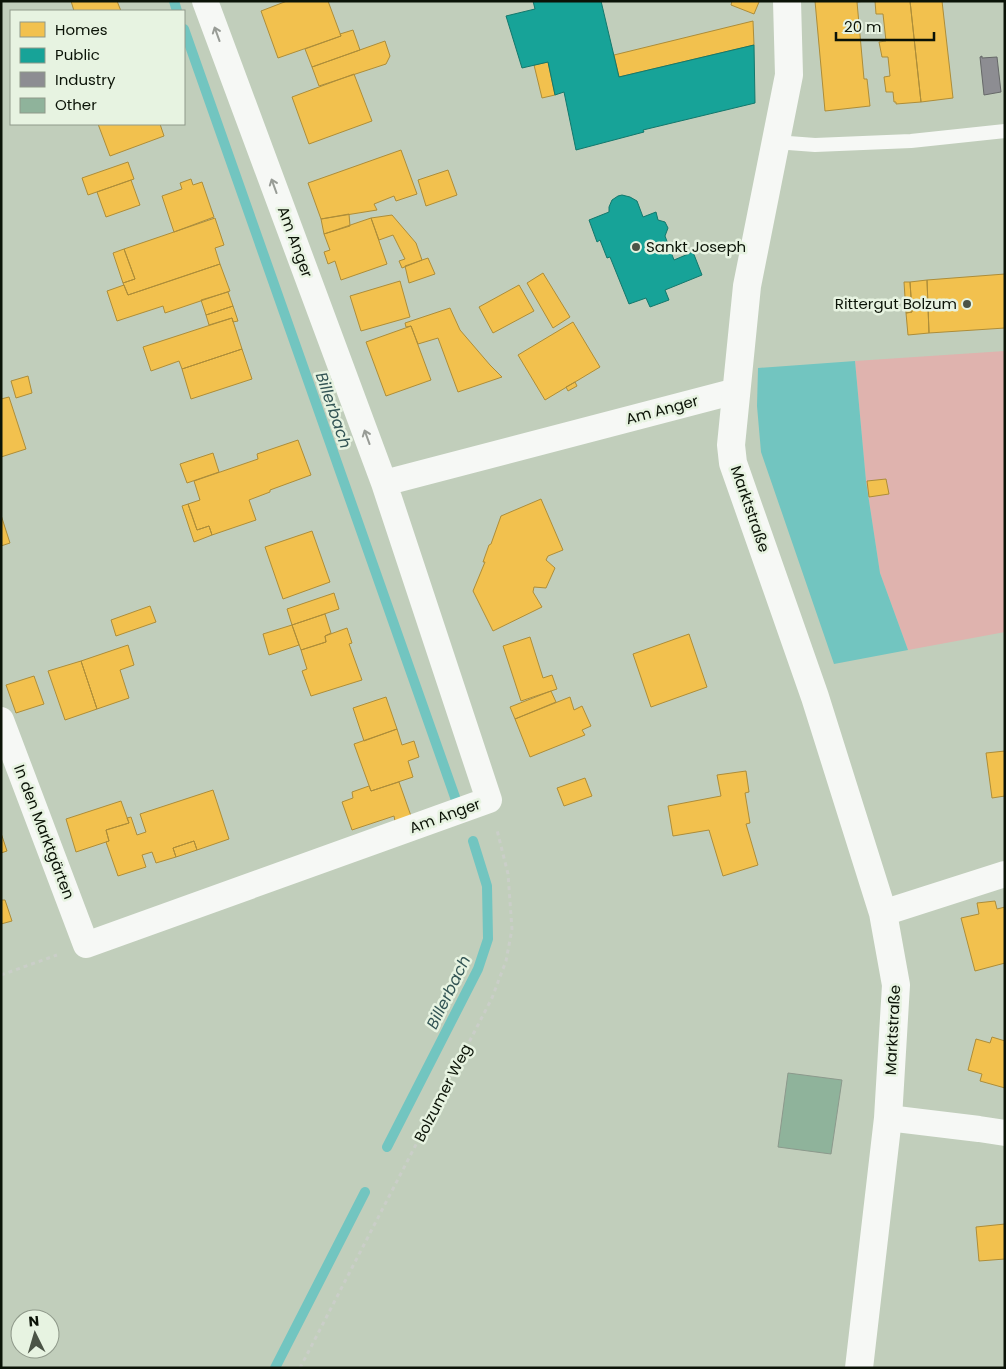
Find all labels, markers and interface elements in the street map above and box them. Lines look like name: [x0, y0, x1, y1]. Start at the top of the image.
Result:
legend: [10, 10, 185, 125]
scale bar: [836, 10, 934, 42]
text: 20 m: [844, 16, 882, 37]
text: Homes: [55, 19, 108, 40]
one-way arrow: [212, 27, 221, 42]
text: Public: [55, 44, 100, 65]
text: Industry: [55, 69, 116, 90]
text: Other: [55, 94, 97, 115]
one-way arrow: [269, 179, 278, 194]
street label: Am Anger: [273, 203, 318, 281]
place label: Sankt Joseph: [646, 236, 746, 257]
marker: Sankt Joseph: [630, 241, 642, 253]
place label: Rittergut Bolzum: [835, 293, 957, 314]
marker: Rittergut Bolzum: [961, 298, 973, 310]
water label: Billerbach: [310, 369, 357, 451]
street label: Am Anger: [623, 390, 701, 429]
one-way arrow: [362, 430, 371, 445]
street label: Marktstraße: [726, 463, 775, 555]
street label: In den Marktgärten: [9, 762, 80, 902]
street label: Am Anger: [406, 793, 484, 838]
water label: Billerbach: [421, 952, 476, 1033]
street label: Marktstraße: [880, 984, 905, 1076]
street label: Bolzumer Weg: [409, 1040, 476, 1145]
north arrow: [10, 1309, 60, 1359]
text: N: [28, 1311, 40, 1331]

